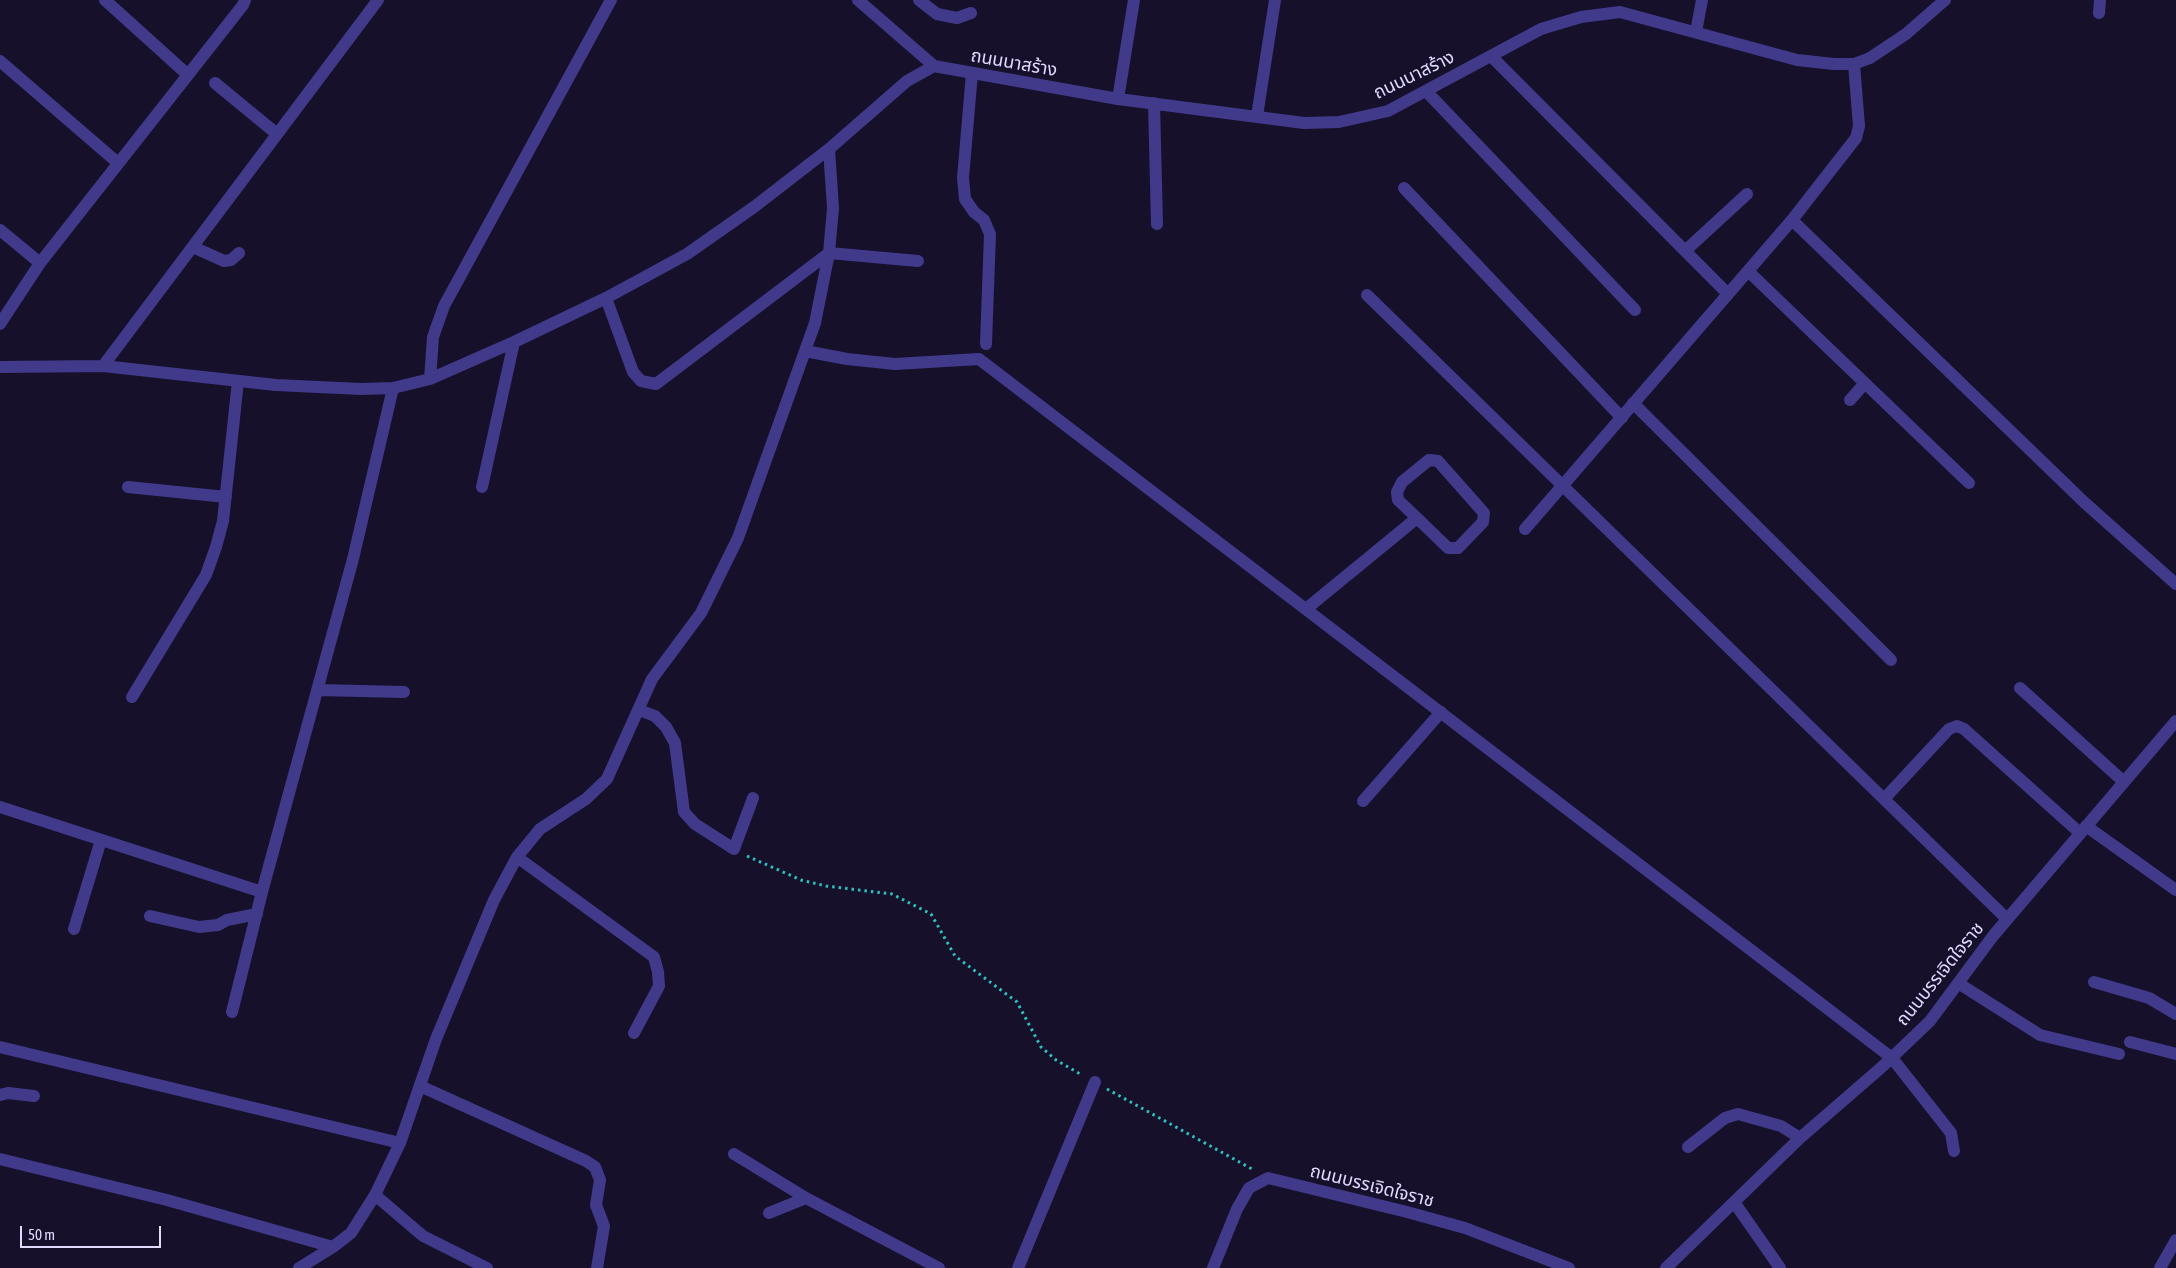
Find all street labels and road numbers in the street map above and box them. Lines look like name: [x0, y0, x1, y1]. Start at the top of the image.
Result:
street label: ถนนนาสร้าง: [969, 45, 1059, 81]
street label: ถนนนาสร้าง: [1370, 46, 1458, 104]
street label: ถนนบรรเจิดใจราช: [1892, 918, 1988, 1030]
street label: ถนนบรรเจิดใจราช: [1308, 1160, 1436, 1212]

